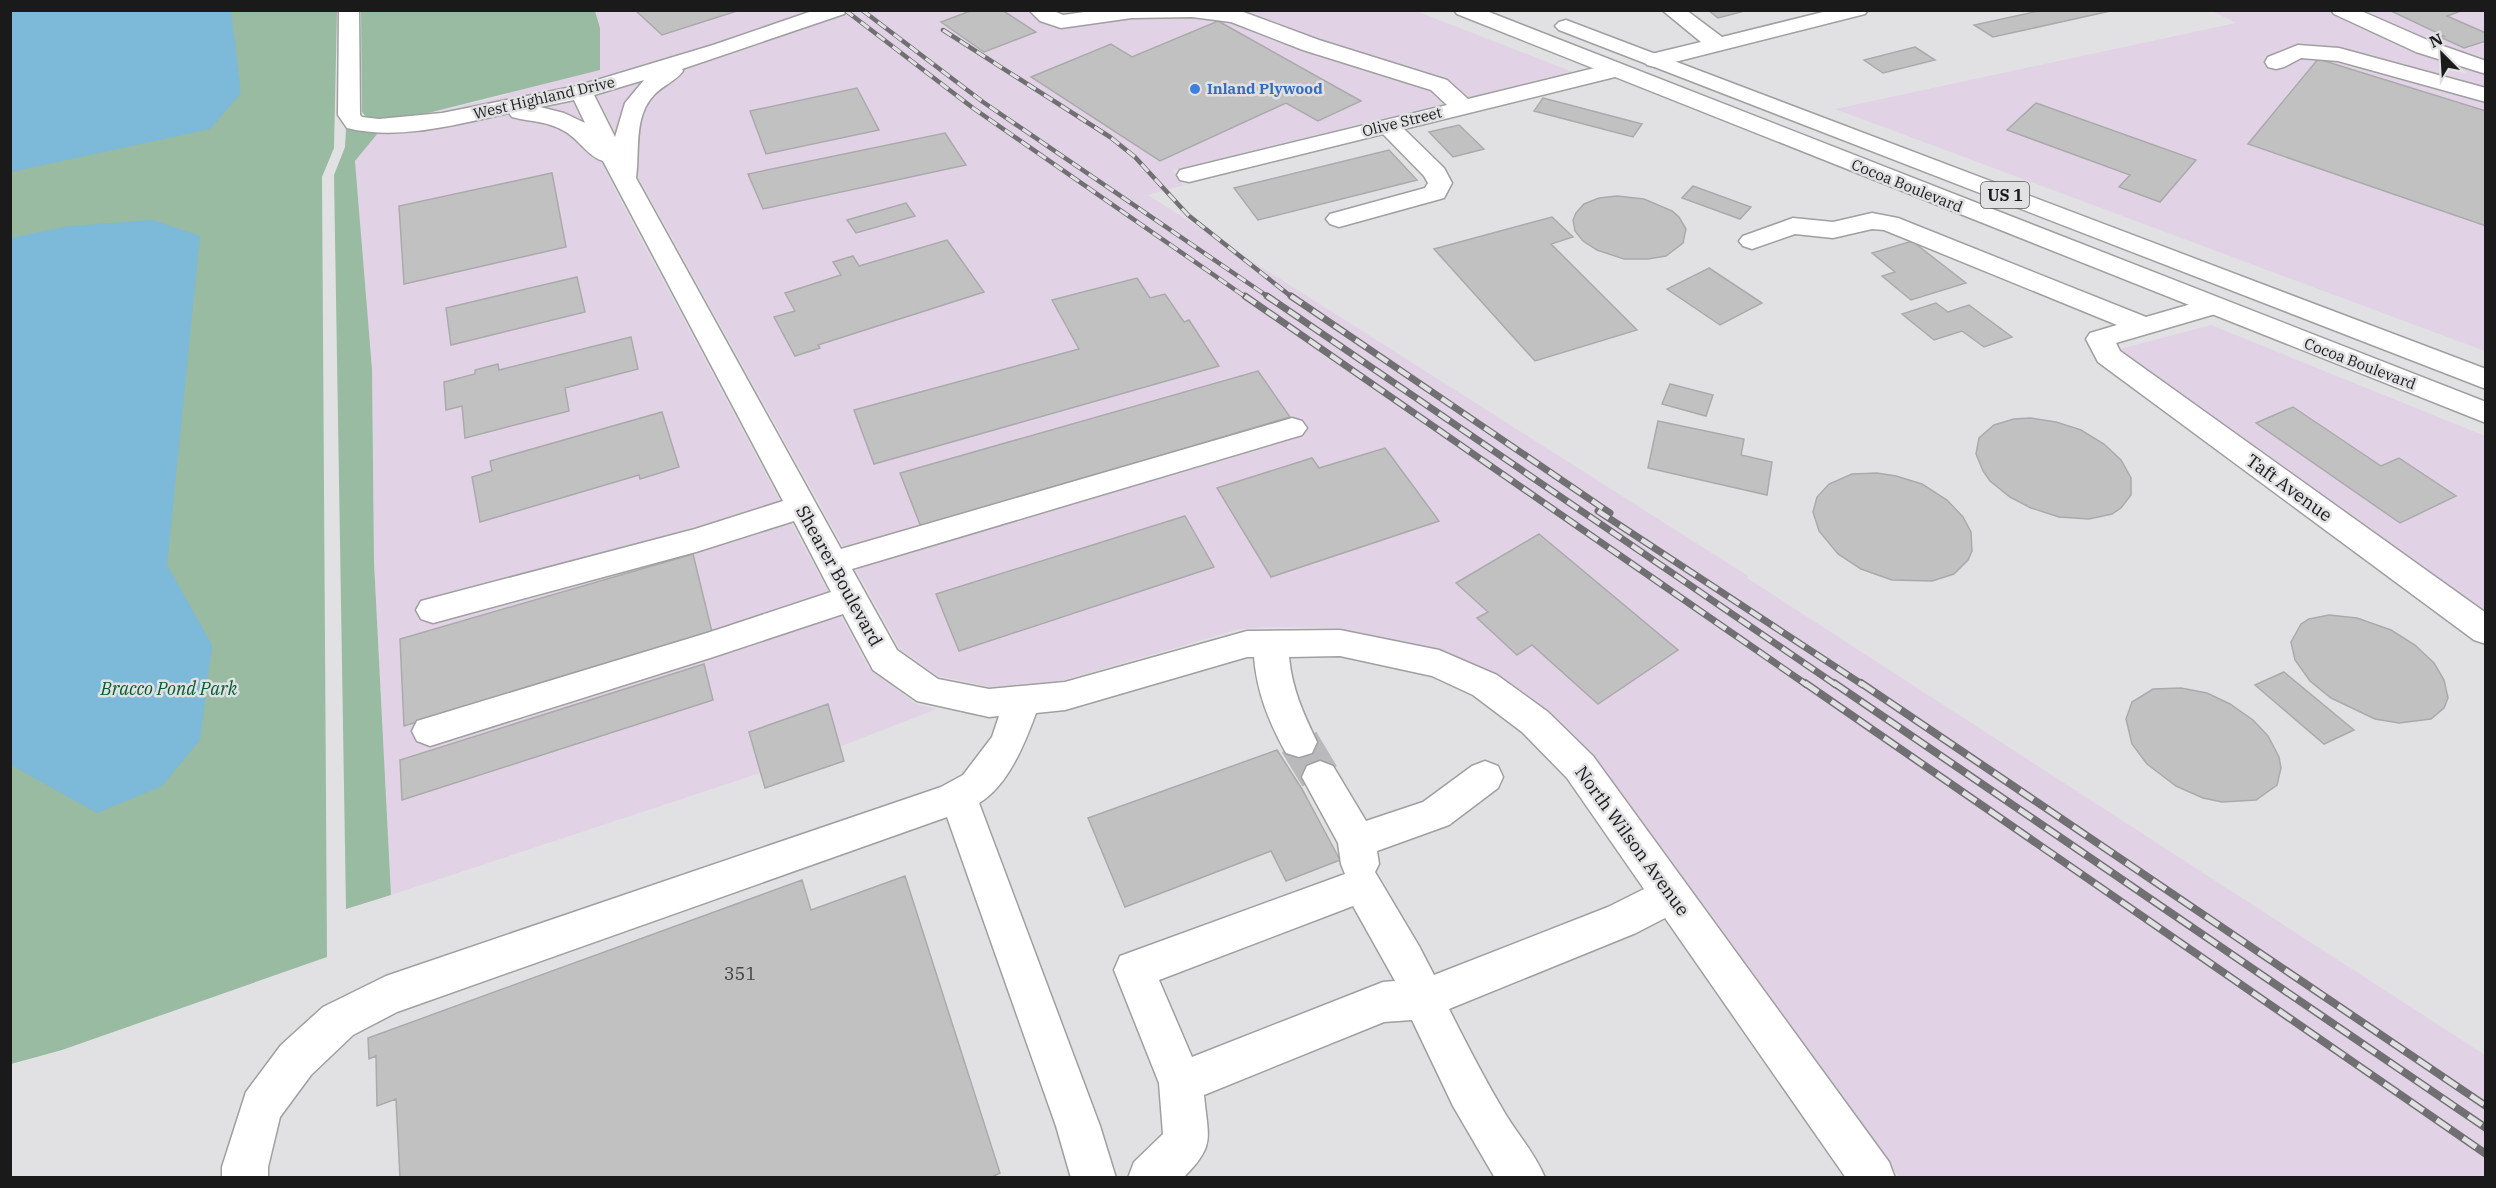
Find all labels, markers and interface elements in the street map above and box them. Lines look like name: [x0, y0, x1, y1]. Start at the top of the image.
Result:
north arrow: [2412, 24, 2472, 84]
text: N: [2426, 29, 2446, 52]
street label: West Highland Drive: [471, 72, 617, 123]
place label: Inland Plywood: [1207, 79, 1323, 98]
marker: Inland Plywood: [1188, 82, 1202, 96]
street label: Olive Street: [1360, 102, 1444, 141]
street label: Cocoa Boulevard: [1849, 155, 1966, 216]
road number: US 1: [1981, 182, 2029, 208]
street label: Cocoa Boulevard: [2302, 333, 2419, 394]
street label: Taft Avenue: [2242, 449, 2337, 526]
street label: Shearer Boulevard: [791, 501, 888, 650]
park label: Bracco Pond Park: [100, 677, 238, 700]
street label: North Wilson Avenue: [1570, 761, 1695, 920]
house number: 351: [724, 962, 756, 985]

